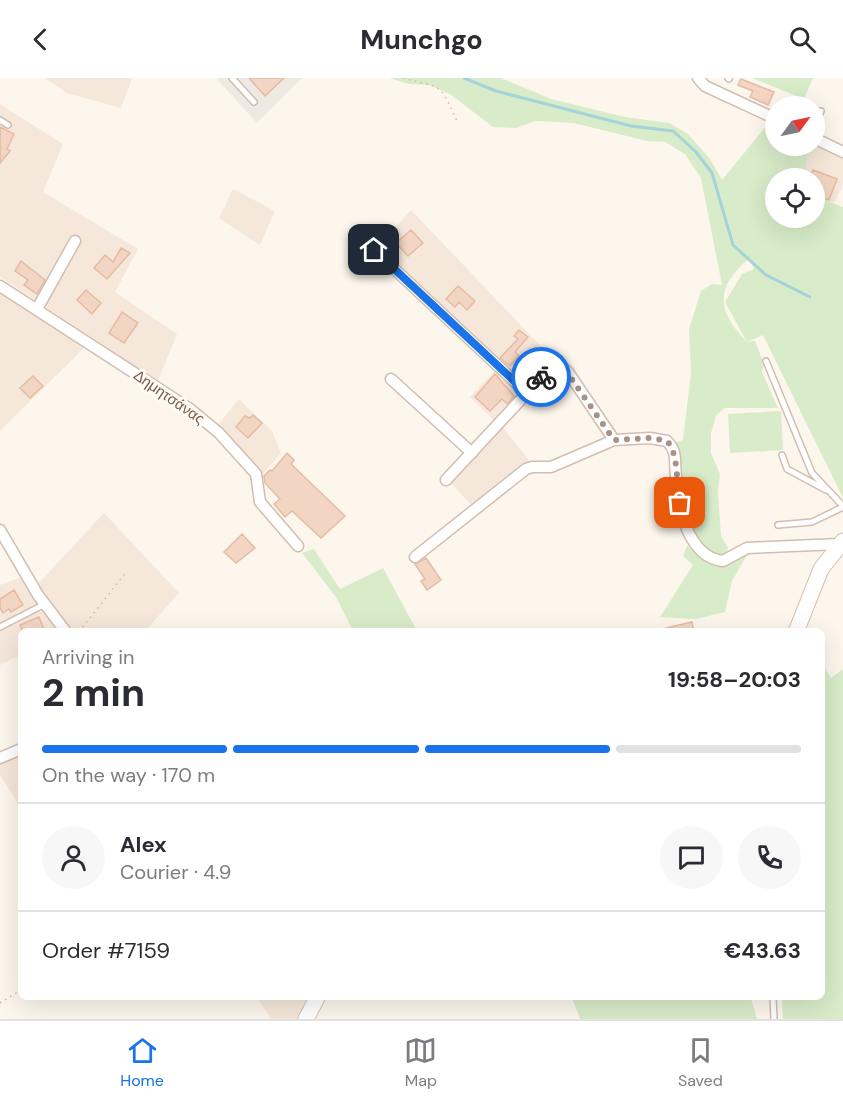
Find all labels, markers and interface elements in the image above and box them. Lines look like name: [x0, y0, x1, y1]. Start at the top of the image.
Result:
text: Munchgo: [360, 22, 483, 57]
icon: back: [24, 23, 57, 56]
icon: search: [786, 23, 819, 56]
north arrow: [765, 96, 825, 156]
map controls: [765, 96, 825, 228]
button: locate: [765, 168, 825, 228]
pin: [348, 224, 399, 275]
icon: home: [357, 233, 390, 266]
courier: [511, 347, 571, 407]
icon: bike: [525, 361, 558, 394]
street label: Δημητσάνας: [130, 365, 208, 429]
pin: [654, 477, 705, 528]
icon: bag: [663, 486, 696, 519]
text: Arriving in: [42, 644, 134, 670]
text: 19:58–20:03: [668, 665, 801, 694]
text: 2 min: [42, 667, 145, 718]
text: On the way · 170 m: [42, 762, 215, 788]
button: person: [42, 826, 105, 889]
button: chat: [660, 826, 723, 889]
button: phone: [738, 826, 801, 889]
text: Alex: [120, 830, 167, 859]
text: Courier · 4.9: [120, 859, 231, 885]
text: Order #7159: [42, 936, 170, 965]
text: €43.63: [724, 936, 801, 965]
tab: Home: [120, 1034, 164, 1091]
tab: Map: [404, 1034, 437, 1091]
tab: Saved: [678, 1034, 723, 1091]

